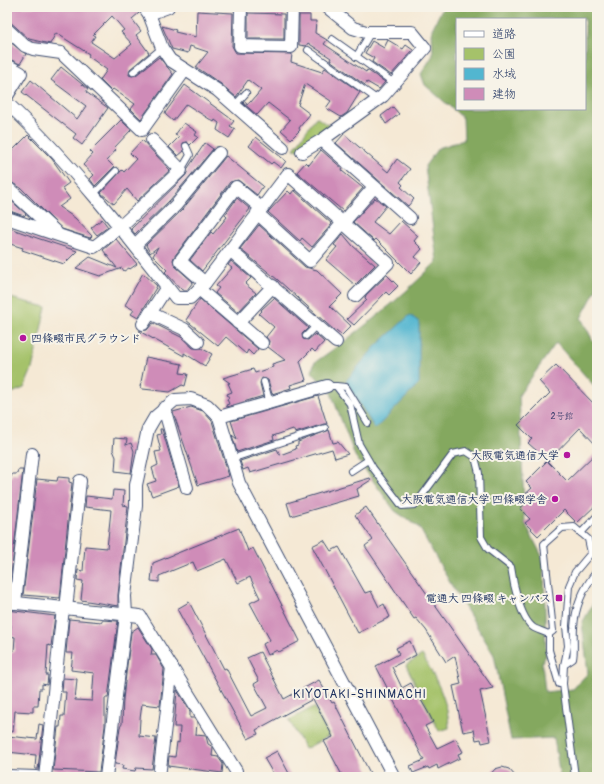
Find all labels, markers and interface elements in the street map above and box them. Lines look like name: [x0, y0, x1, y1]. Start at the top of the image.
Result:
legend: [456, 18, 586, 110]
text: 道路: [492, 27, 516, 42]
text: 公園: [492, 47, 516, 62]
text: 水域: [492, 67, 516, 82]
text: 建物: [492, 87, 516, 102]
place label: 四條畷市民グラウンド: [31, 332, 141, 345]
marker: 四條畷市民グラウンド: [18, 333, 28, 343]
house number: 2号館: [550, 411, 574, 422]
place label: 大阪電気通信大学: [471, 449, 559, 462]
marker: 大阪電気通信大学: [562, 450, 572, 460]
place label: 大阪電気通信大学 四條畷学舎: [402, 493, 547, 506]
marker: 大阪電気通信大学 四條畷学舎: [550, 494, 560, 504]
place label: 電通大 四條畷 キャンパス: [426, 592, 551, 605]
marker: 電通大 四條畷 キャンパス: [554, 593, 564, 603]
district label: KIYOTAKI-SHINMACHI: [293, 687, 427, 702]

